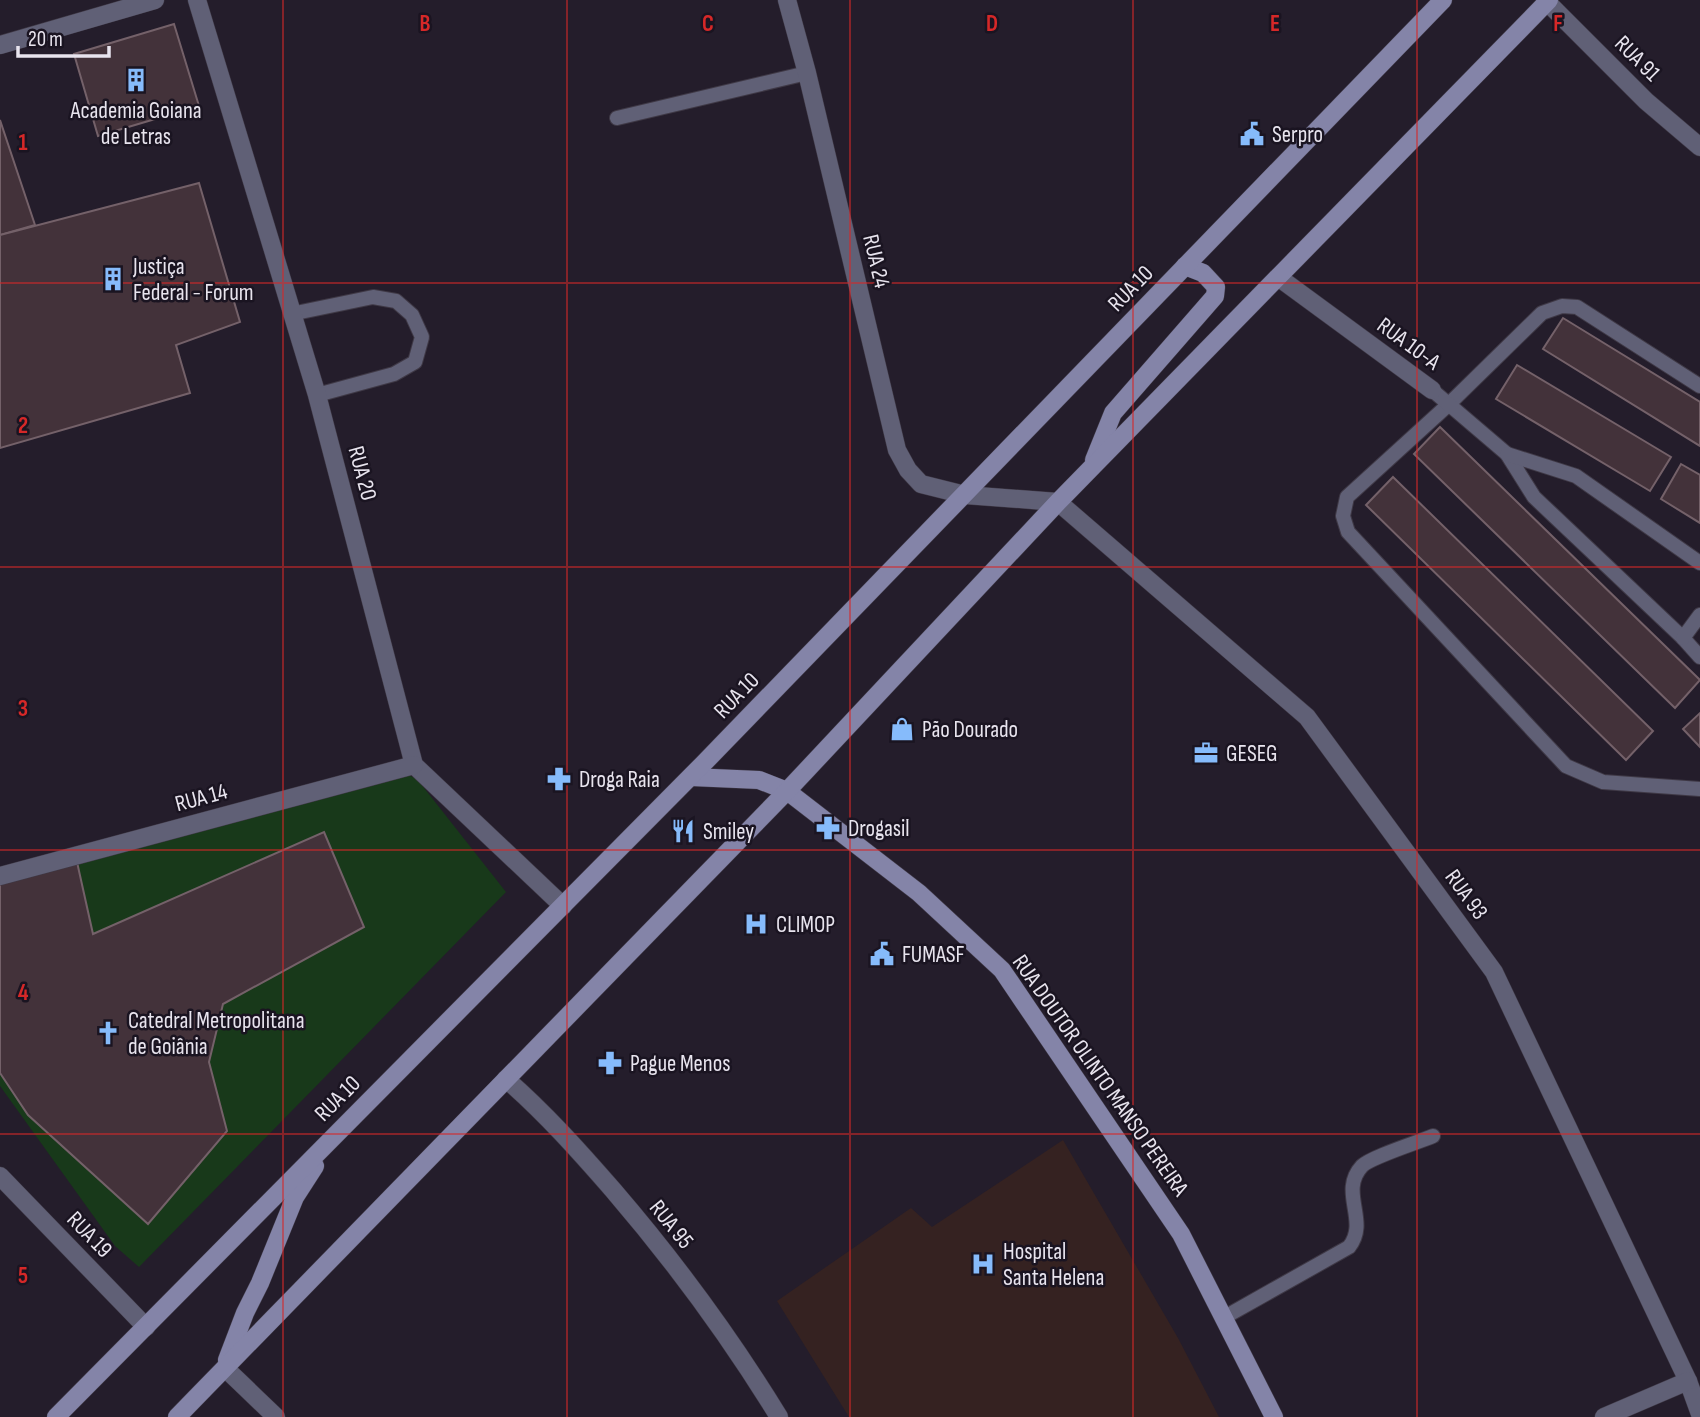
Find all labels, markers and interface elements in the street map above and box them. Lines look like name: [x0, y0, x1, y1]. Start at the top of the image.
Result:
text: B: [420, 10, 431, 38]
text: C: [702, 10, 714, 38]
text: D: [986, 10, 998, 38]
text: E: [1270, 10, 1280, 38]
text: F: [1553, 10, 1563, 38]
scale bar: [18, 14, 108, 58]
text: 20 m: [28, 27, 63, 52]
street label: RUA 91: [1608, 30, 1666, 88]
building icon: Academia Goiana de Letras: [122, 66, 150, 94]
place label: Academia Goiana de Letras: [69, 97, 202, 151]
public building icon: Serpro: [1238, 120, 1266, 148]
place label: Serpro: [1272, 121, 1323, 149]
text: 1: [18, 129, 28, 157]
street label: RUA 24: [856, 232, 896, 291]
place label: Justiça Federal - Forum: [132, 253, 254, 307]
street label: RUA 10: [1102, 260, 1159, 318]
building icon: Justiça Federal - Forum: [99, 265, 127, 293]
street label: RUA 10-A: [1371, 312, 1446, 376]
text: 2: [18, 412, 28, 440]
street label: RUA 20: [341, 443, 383, 503]
street label: RUA 10: [708, 667, 765, 725]
text: 3: [18, 695, 28, 723]
shop icon: Pão Dourado: [888, 715, 916, 743]
place label: Pão Dourado: [922, 716, 1018, 744]
office icon: GESEG: [1192, 739, 1220, 767]
place label: GESEG: [1226, 740, 1278, 768]
pharmacy icon: Droga Raia: [545, 765, 573, 793]
place label: Droga Raia: [579, 766, 660, 794]
street label: RUA 14: [172, 778, 231, 818]
pharmacy icon: Drogasil: [814, 814, 842, 842]
place label: Drogasil: [848, 815, 910, 843]
restaurant icon: Smiley: [669, 817, 697, 845]
place label: Smiley: [703, 818, 754, 846]
street label: RUA 93: [1439, 864, 1494, 925]
hospital icon: CLIMOP: [742, 910, 770, 938]
place label: CLIMOP: [776, 911, 835, 939]
public building icon: FUMASF: [868, 940, 896, 968]
place label: FUMASF: [902, 941, 965, 969]
street label: RUA DOUTOR OLINTO MANSO PEREIRA: [1006, 949, 1194, 1202]
text: 4: [18, 979, 29, 1007]
place label: Catedral Metropolitana de Goiânia: [128, 1007, 305, 1061]
church icon: Catedral Metropolitana de Goiânia: [94, 1019, 122, 1047]
pharmacy icon: Pague Menos: [596, 1049, 624, 1077]
place label: Pague Menos: [630, 1050, 731, 1078]
street label: RUA 10: [309, 1070, 367, 1128]
street label: RUA 95: [643, 1195, 699, 1255]
street label: RUA 19: [61, 1206, 118, 1264]
place label: Hospital Santa Helena: [1003, 1238, 1104, 1292]
hospital icon: Hospital Santa Helena: [969, 1250, 997, 1278]
text: 5: [18, 1262, 28, 1290]

